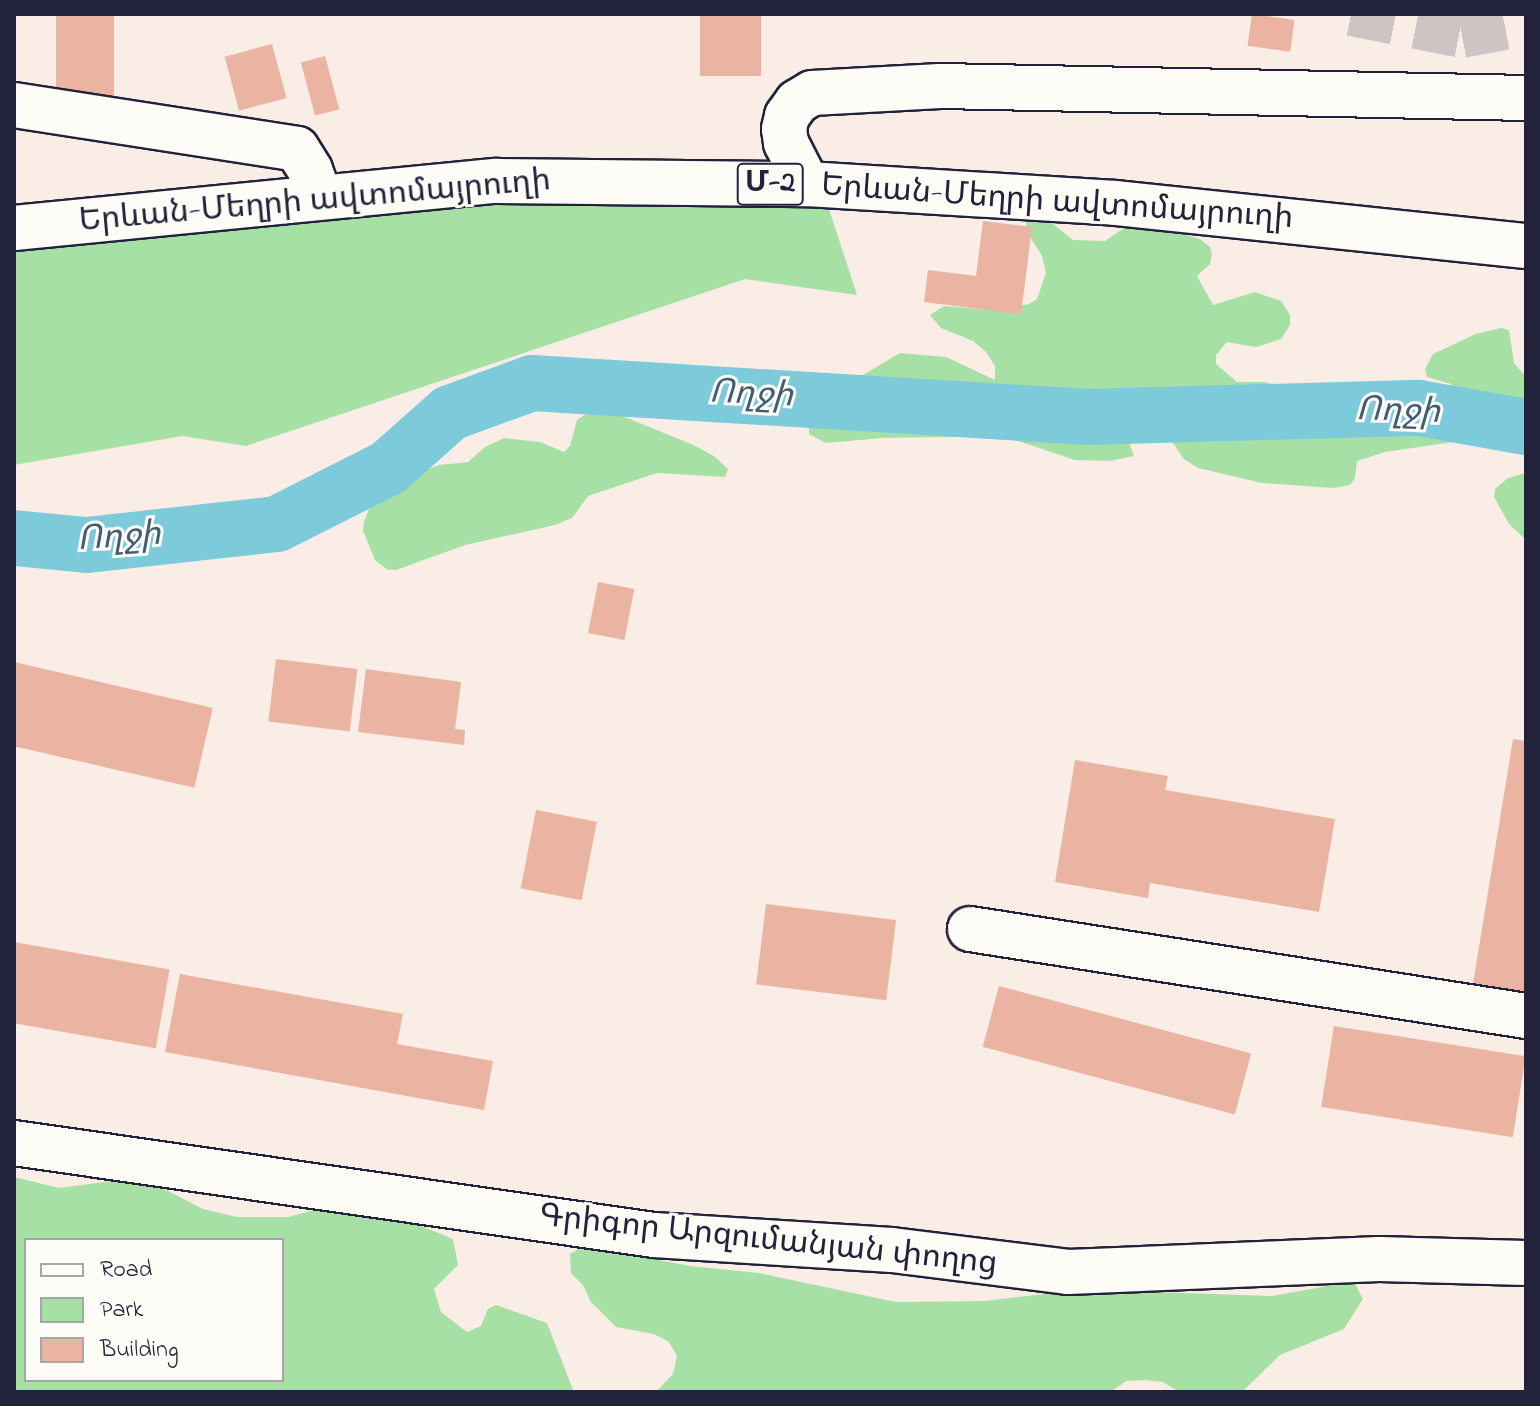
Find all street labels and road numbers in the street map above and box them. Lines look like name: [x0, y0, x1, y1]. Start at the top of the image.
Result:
road number: Մ-2: [736, 158, 804, 210]
street label: Երևան-Մեղրի ավտոմայրուղի: [78, 163, 552, 243]
street label: Երևան-Մեղրի ավտոմայրուղի: [820, 168, 1294, 240]
street label: Գրիգոր Արզումանյան փողոց: [537, 1199, 999, 1285]

